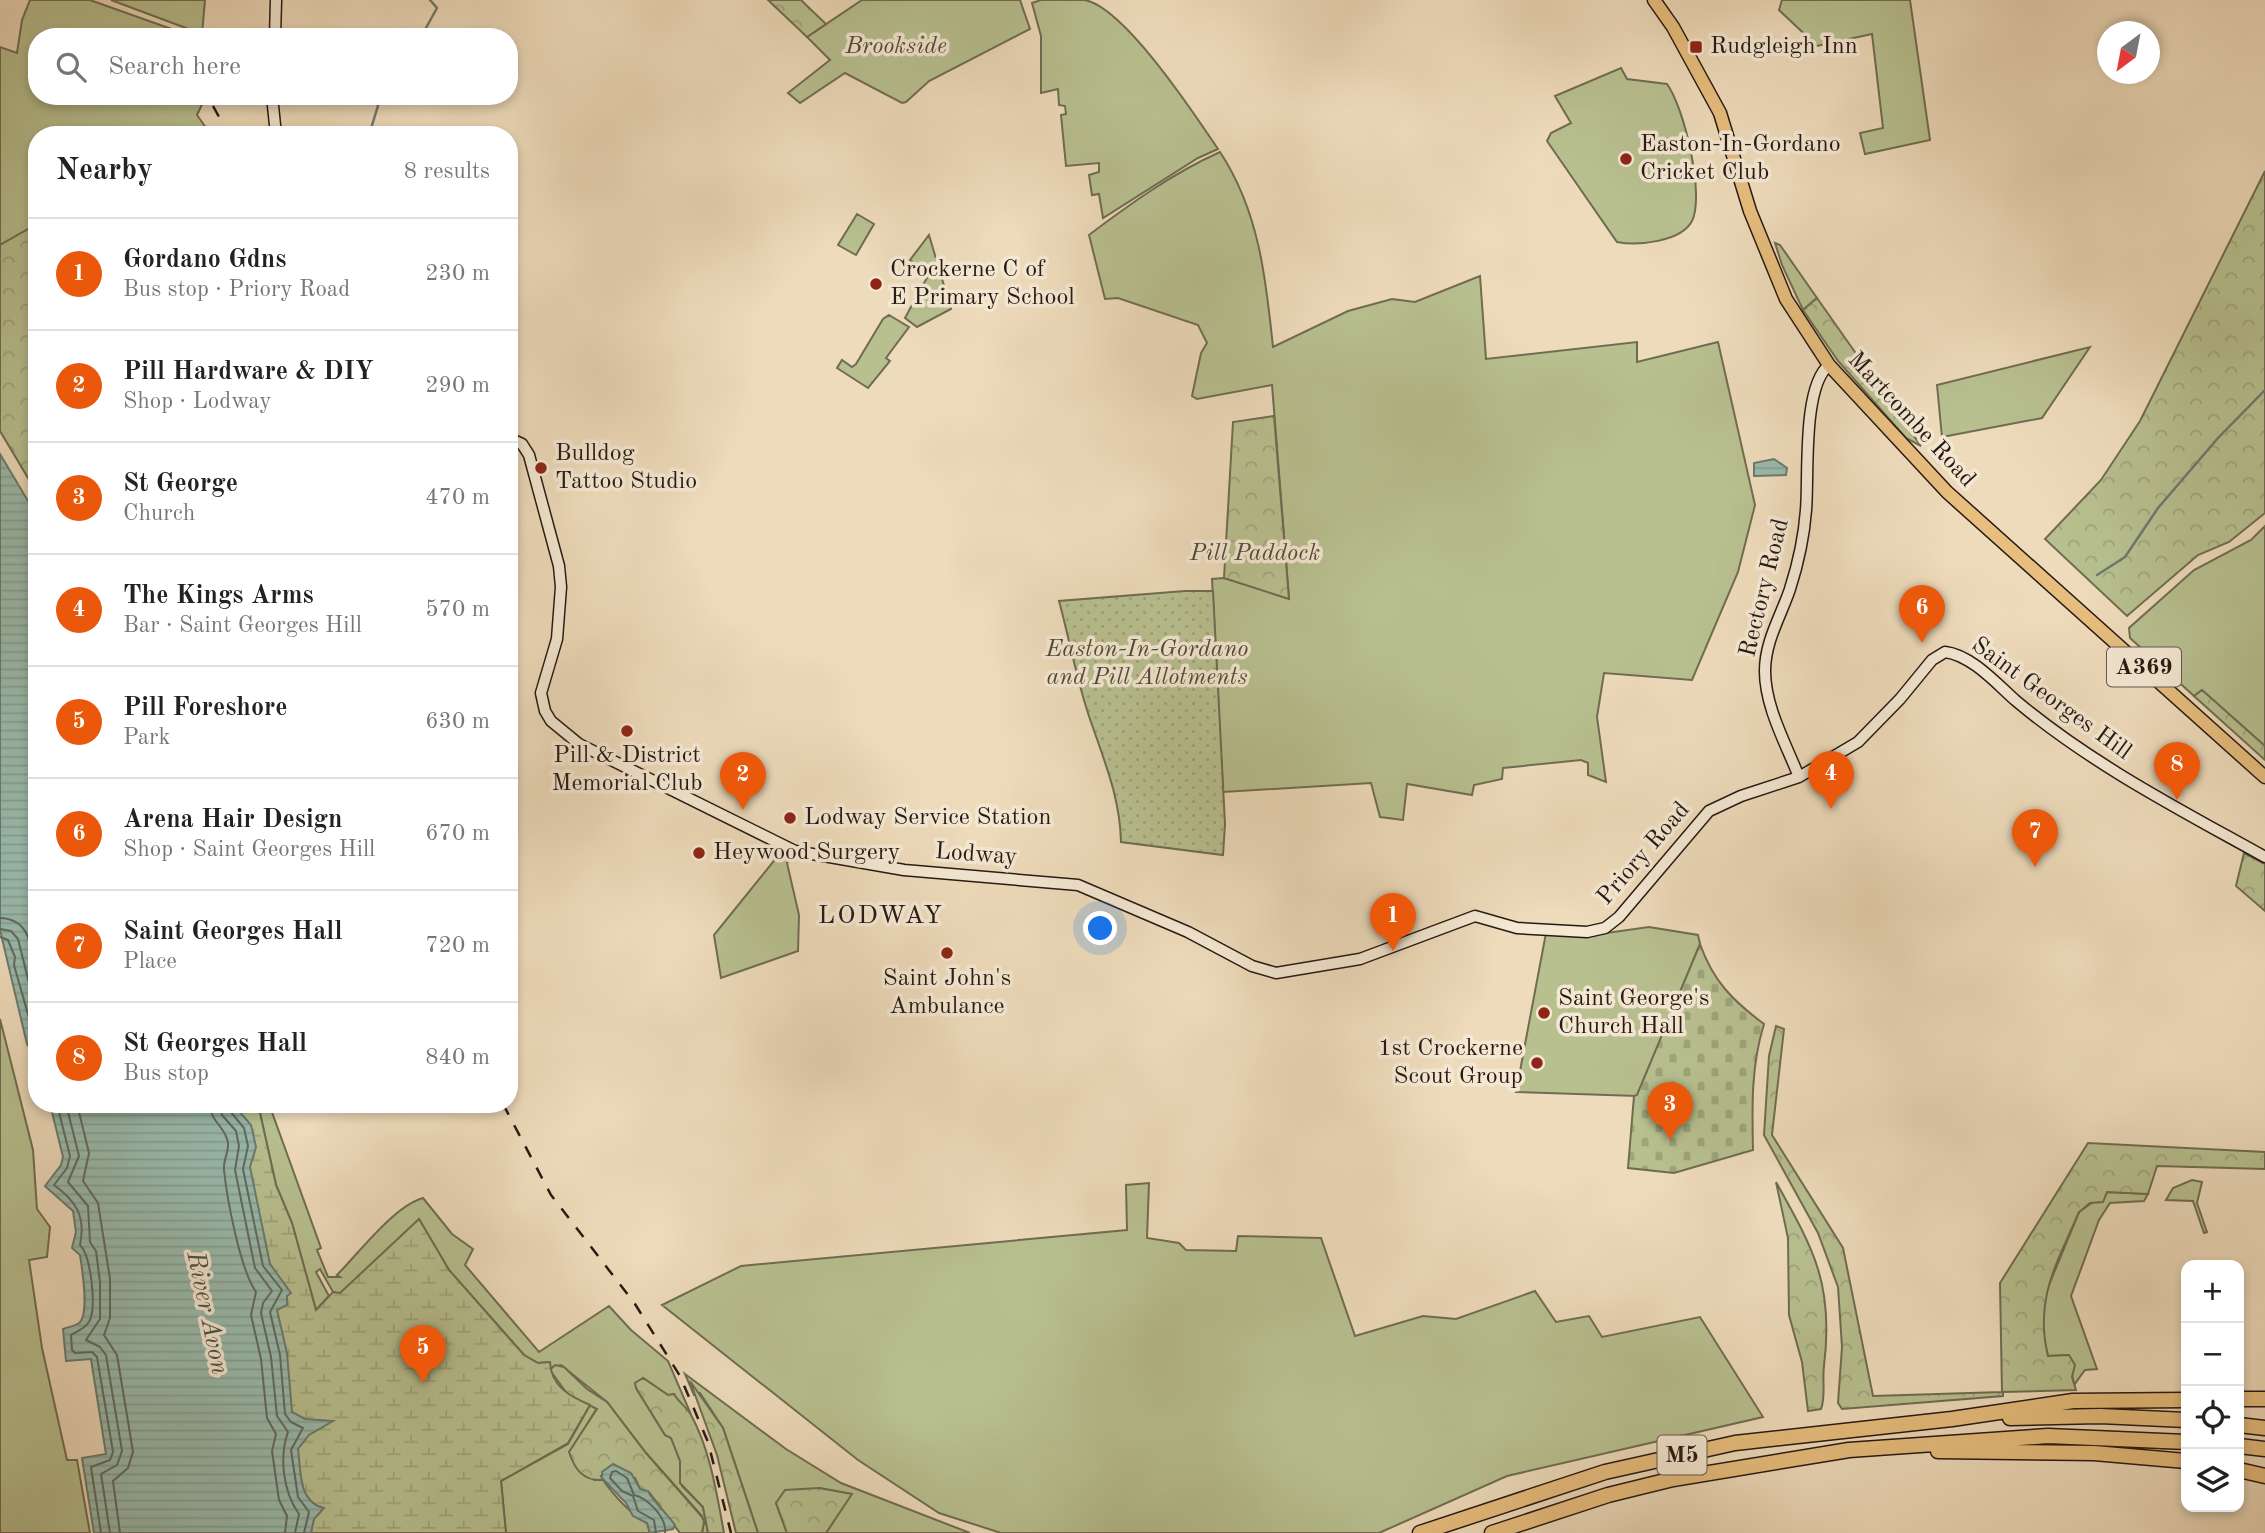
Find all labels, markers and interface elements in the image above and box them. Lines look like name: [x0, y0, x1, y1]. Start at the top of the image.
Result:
north arrow: [2097, 21, 2160, 84]
search box: [28, 28, 518, 105]
park label: Brookside: [844, 35, 947, 59]
place label: Rudgleigh Inn: [1710, 35, 1858, 59]
marker: Rudgleigh Inn: [1688, 39, 1704, 55]
icon: search: [52, 48, 90, 86]
text: Search here: [108, 54, 241, 80]
place label: Easton-In-Gordano Cricket Club: [1640, 133, 1841, 185]
marker: Easton-In-Gordano Cricket Club: [1618, 151, 1634, 167]
text: Nearby: [56, 156, 153, 186]
text: 8 results: [404, 160, 490, 183]
text: Gordano Gdns: [123, 247, 287, 273]
place label: Crockerne C of E Primary School: [890, 258, 1075, 310]
text: 1: [72, 262, 86, 285]
text: 230 m: [425, 262, 490, 285]
marker: Crockerne C of E Primary School: [868, 276, 884, 292]
text: Bus stop · Priory Road: [123, 278, 350, 301]
street label: Martcombe Road: [1842, 348, 1980, 492]
text: Pill Hardware & DIY: [123, 359, 374, 385]
text: 2: [72, 374, 86, 397]
text: 290 m: [425, 374, 490, 397]
text: Shop · Lodway: [123, 390, 272, 413]
place label: Bulldog Tattoo Studio: [555, 442, 697, 494]
marker: Bulldog Tattoo Studio: [533, 460, 549, 476]
text: St George: [123, 471, 238, 497]
text: 3: [72, 486, 86, 509]
text: 470 m: [425, 486, 490, 509]
text: Church: [123, 502, 195, 525]
street label: Rectory Road: [1736, 516, 1794, 660]
park label: Pill Paddock: [1189, 542, 1320, 566]
text: The Kings Arms: [123, 583, 314, 609]
pin: 6: [1899, 585, 1945, 643]
text: 4: [72, 598, 86, 621]
text: 570 m: [425, 598, 490, 621]
text: Bar · Saint Georges Hill: [123, 614, 362, 637]
street label: Saint Georges Hill: [1967, 633, 2135, 765]
park label: Easton-In-Gordano and Pill Allotments: [1045, 638, 1248, 690]
road number: A369: [2107, 648, 2181, 687]
text: Pill Foreshore: [123, 695, 288, 721]
text: 5: [72, 710, 86, 733]
text: 630 m: [425, 710, 490, 733]
marker: Pill & District Memorial Club: [619, 723, 635, 739]
text: Park: [123, 726, 170, 749]
pin: 8: [2154, 742, 2200, 800]
place label: Pill & District Memorial Club: [551, 744, 703, 796]
pin: 4: [1808, 751, 1854, 809]
pin: 2: [720, 752, 766, 810]
street label: Priory Road: [1593, 798, 1695, 910]
place label: Lodway Service Station: [804, 806, 1051, 830]
text: Arena Hair Design: [123, 807, 342, 833]
pin: 7: [2012, 809, 2058, 867]
marker: Lodway Service Station: [782, 810, 798, 826]
text: 6: [72, 822, 86, 845]
text: 670 m: [425, 822, 490, 845]
text: Shop · Saint Georges Hill: [123, 838, 375, 861]
street label: Lodway: [934, 840, 1018, 870]
place label: Heywood Surgery: [713, 841, 901, 865]
marker: Heywood Surgery: [691, 845, 707, 861]
pin: 1: [1370, 893, 1416, 951]
district label: LODWAY: [818, 903, 944, 929]
your location: [1083, 911, 1117, 945]
text: Saint Georges Hall: [123, 919, 342, 945]
text: 7: [72, 934, 86, 957]
text: 720 m: [425, 934, 490, 957]
marker: Saint John's Ambulance: [939, 945, 955, 961]
text: Place: [123, 950, 177, 973]
place label: Saint John's Ambulance: [883, 967, 1011, 1019]
place label: Saint George's Church Hall: [1558, 987, 1710, 1039]
marker: Saint George's Church Hall: [1536, 1005, 1552, 1021]
text: St Georges Hall: [123, 1031, 307, 1057]
place label: 1st Crockerne Scout Group: [1378, 1037, 1523, 1089]
text: 8: [72, 1046, 86, 1069]
text: 840 m: [425, 1046, 490, 1069]
marker: 1st Crockerne Scout Group: [1529, 1055, 1545, 1071]
text: Bus stop: [123, 1062, 209, 1085]
pin: 3: [1647, 1082, 1693, 1140]
water label: River Avon: [181, 1248, 233, 1377]
map controls: [2181, 1260, 2244, 1512]
button: +: [2181, 1260, 2244, 1323]
button: −: [2181, 1323, 2244, 1386]
pin: 5: [400, 1325, 446, 1383]
button: locate: [2181, 1386, 2244, 1449]
road number: M5: [1658, 1436, 1706, 1474]
button: layers: [2181, 1449, 2244, 1512]

